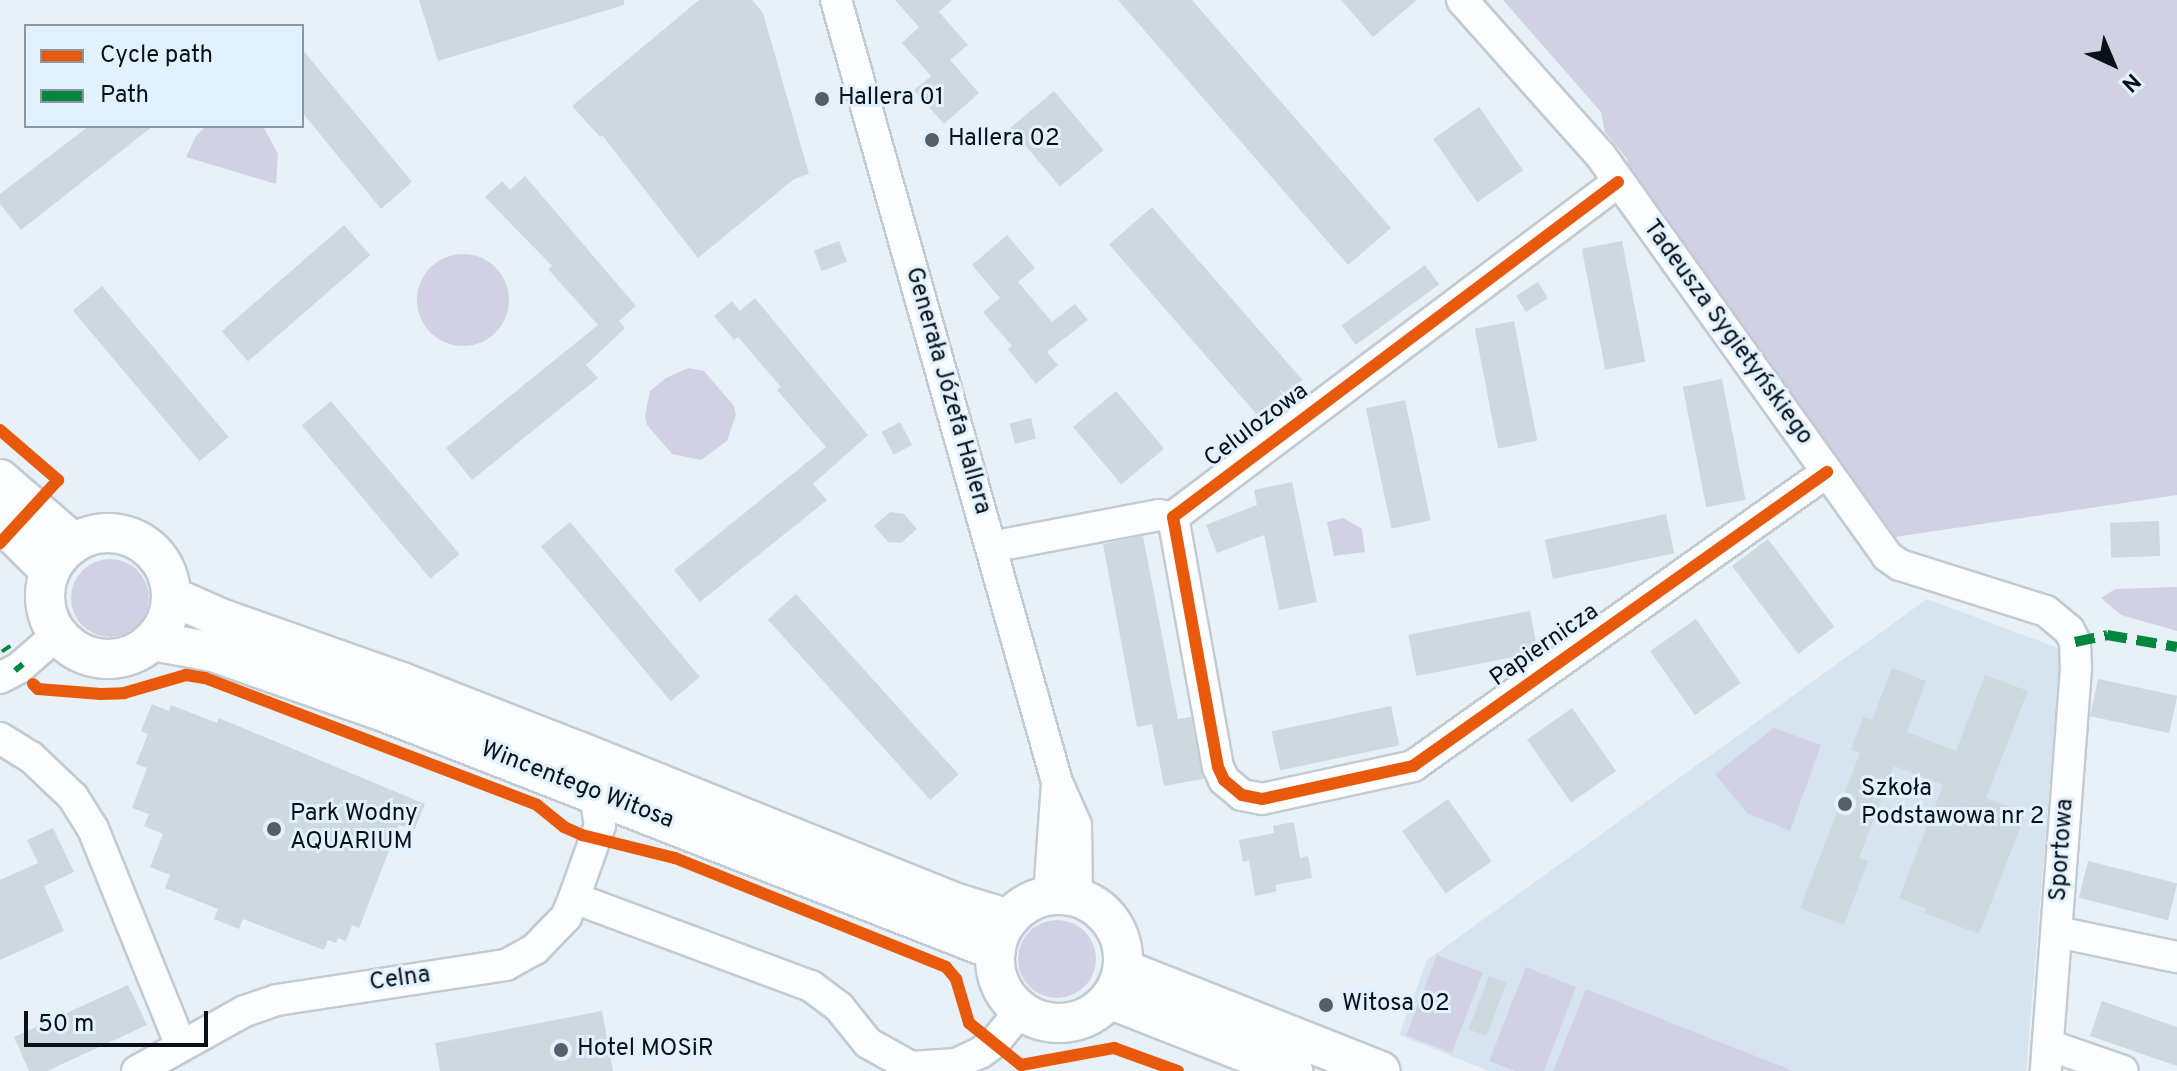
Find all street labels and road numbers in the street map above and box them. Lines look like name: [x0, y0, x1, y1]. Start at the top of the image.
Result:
street label: Tadeusza Sygietyńskiego: [1636, 215, 1818, 451]
street label: Generała Józefa Hallera: [898, 264, 996, 518]
street label: Celulozowa: [1199, 378, 1315, 474]
street label: Papiernicza: [1485, 598, 1605, 694]
street label: Wincentego Witosa: [476, 736, 678, 836]
street label: Sportowa: [2045, 798, 2081, 902]
street label: Celna: [368, 961, 432, 999]

